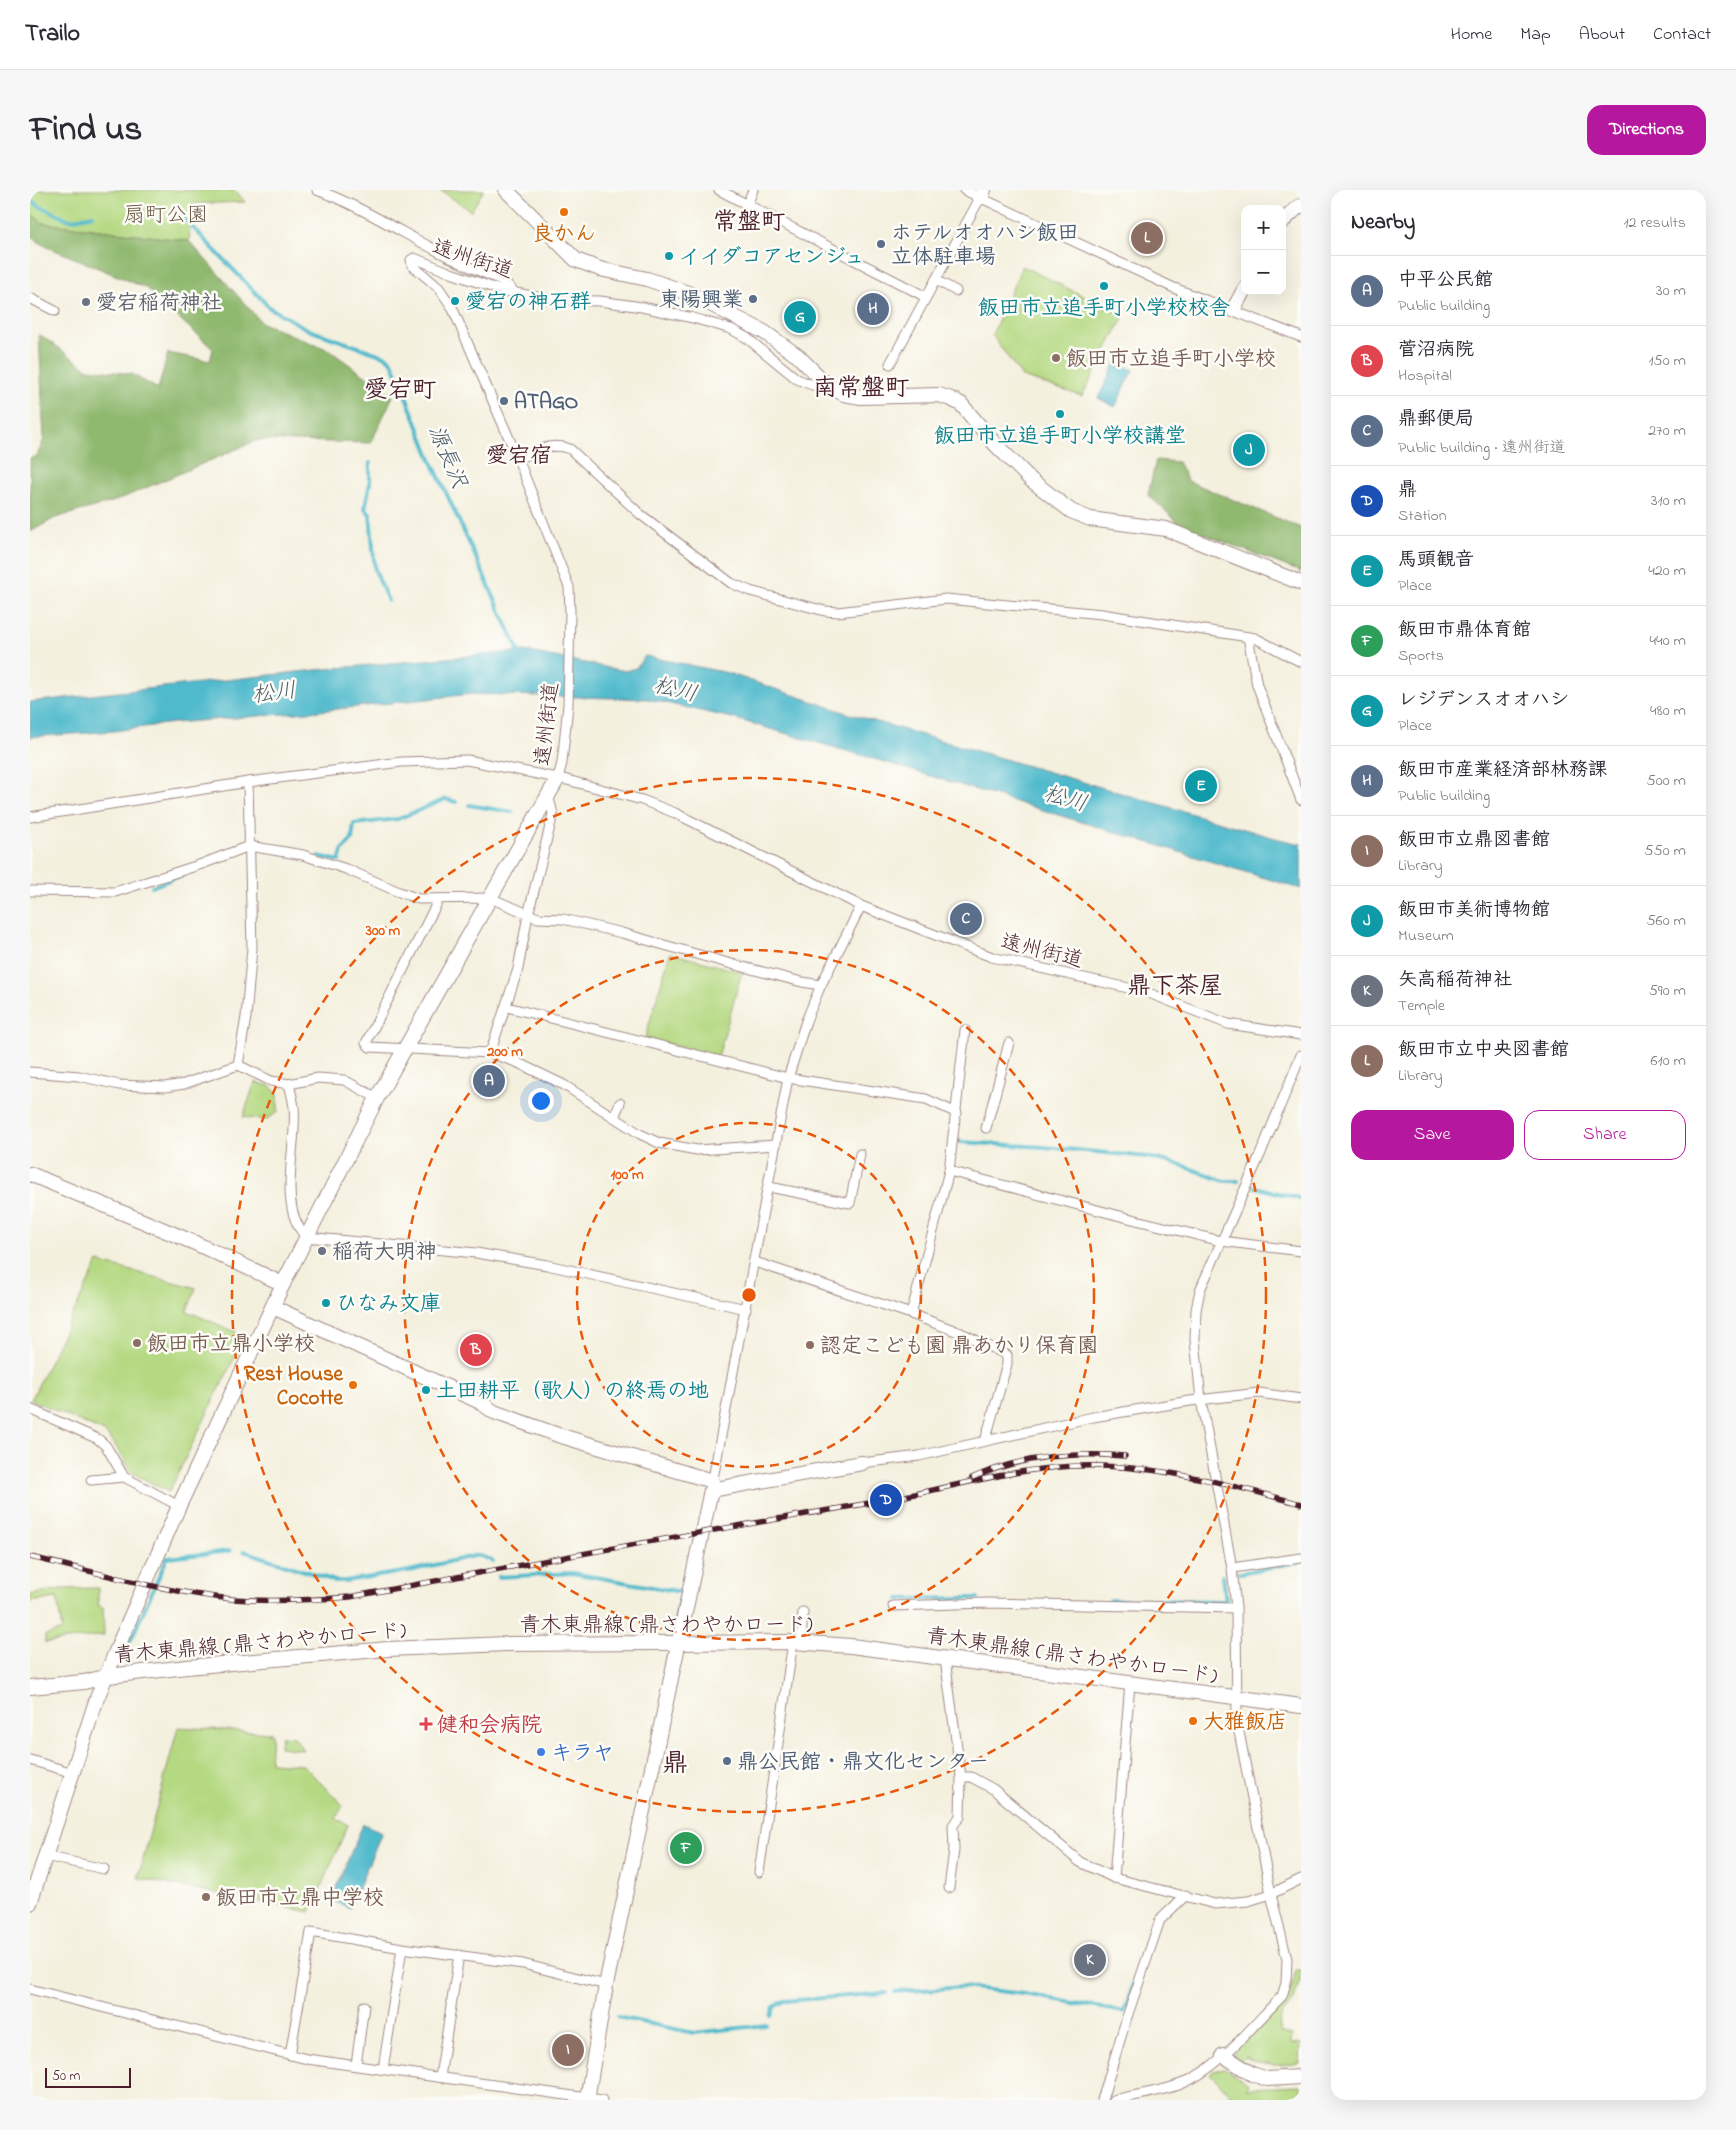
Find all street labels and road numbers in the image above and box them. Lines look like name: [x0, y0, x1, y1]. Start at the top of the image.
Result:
street label: 遠州街道: [428, 233, 517, 287]
street label: 遠州街道: [529, 681, 567, 768]
street label: 遠州街道: [997, 927, 1086, 977]
street label: 青木東鼎線 (鼎さわやかロード): [519, 1611, 813, 1641]
street label: 青木東鼎線 (鼎さわやかロード): [113, 1616, 408, 1672]
street label: 青木東鼎線 (鼎さわやかロード): [924, 1622, 1219, 1692]

